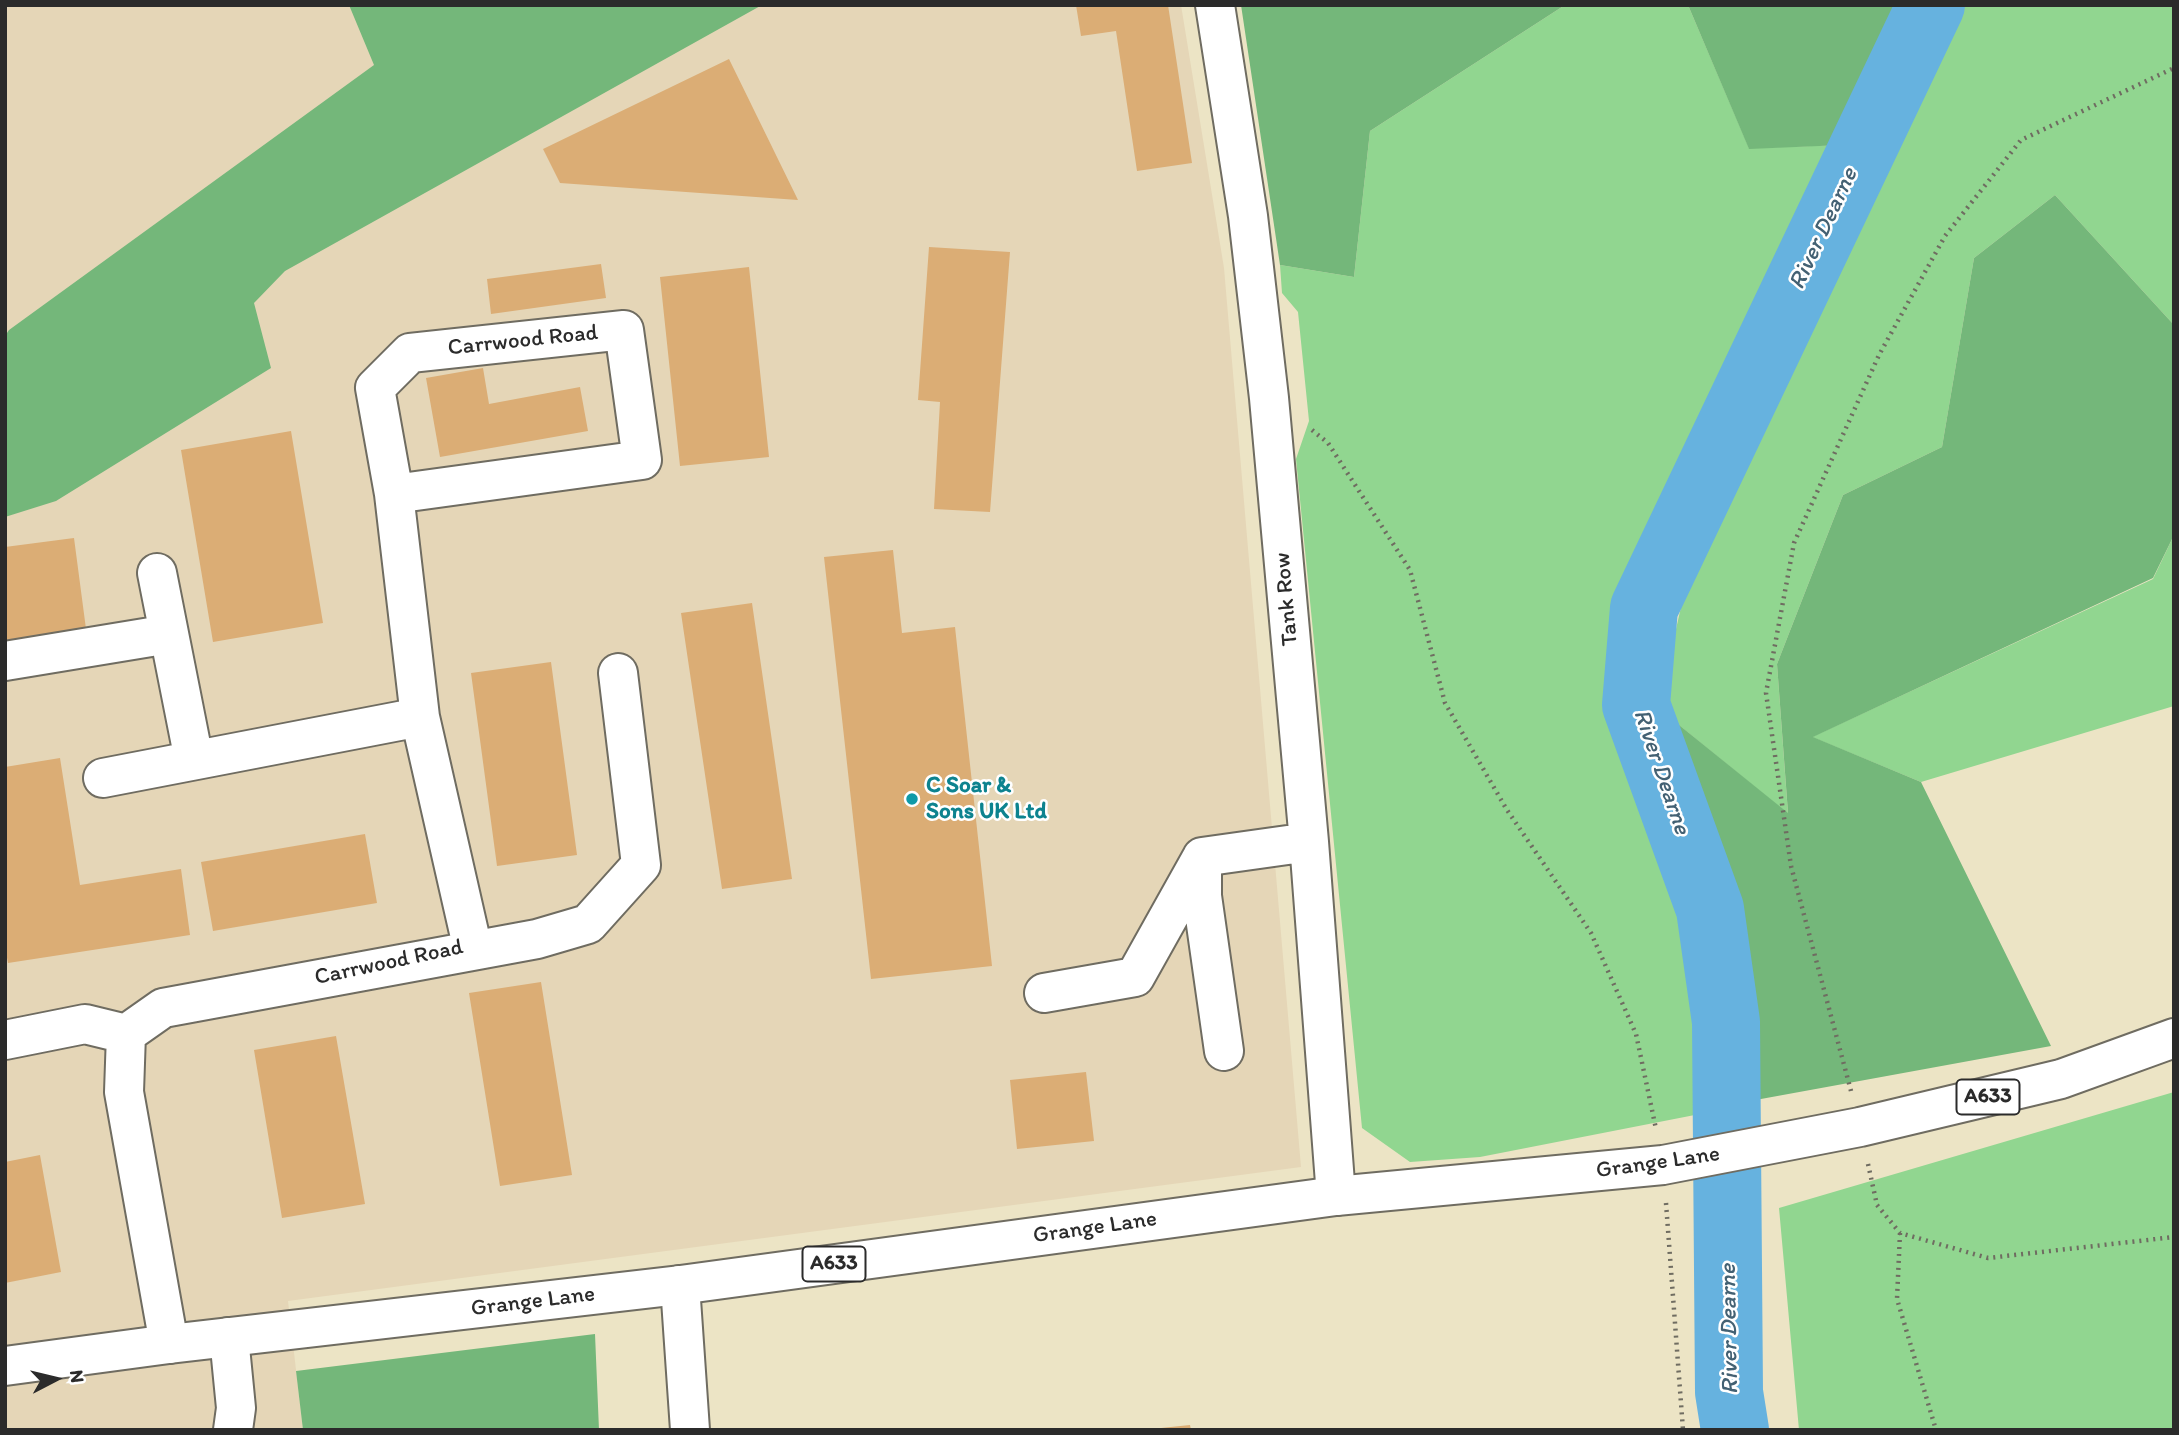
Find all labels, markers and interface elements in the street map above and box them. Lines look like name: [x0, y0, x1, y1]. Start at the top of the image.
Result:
water label: River Dearne: [1783, 164, 1865, 294]
street label: Carrwood Road: [446, 319, 600, 363]
street label: Tank Row: [1269, 551, 1305, 647]
water label: River Dearne: [1626, 706, 1696, 838]
place label: C Soar & Sons UK Ltd: [926, 772, 1047, 826]
marker: C Soar & Sons UK Ltd: [904, 791, 920, 807]
street label: Carrwood Road: [312, 934, 466, 992]
road number: A633: [1956, 1080, 2020, 1114]
street label: Grange Lane: [1594, 1141, 1722, 1185]
street label: Grange Lane: [1031, 1206, 1159, 1250]
road number: A633: [802, 1246, 866, 1282]
water label: River Dearne: [1714, 1263, 1746, 1395]
street label: Grange Lane: [469, 1281, 597, 1323]
north arrow: [21, 1344, 91, 1414]
text: N: [65, 1369, 90, 1384]

